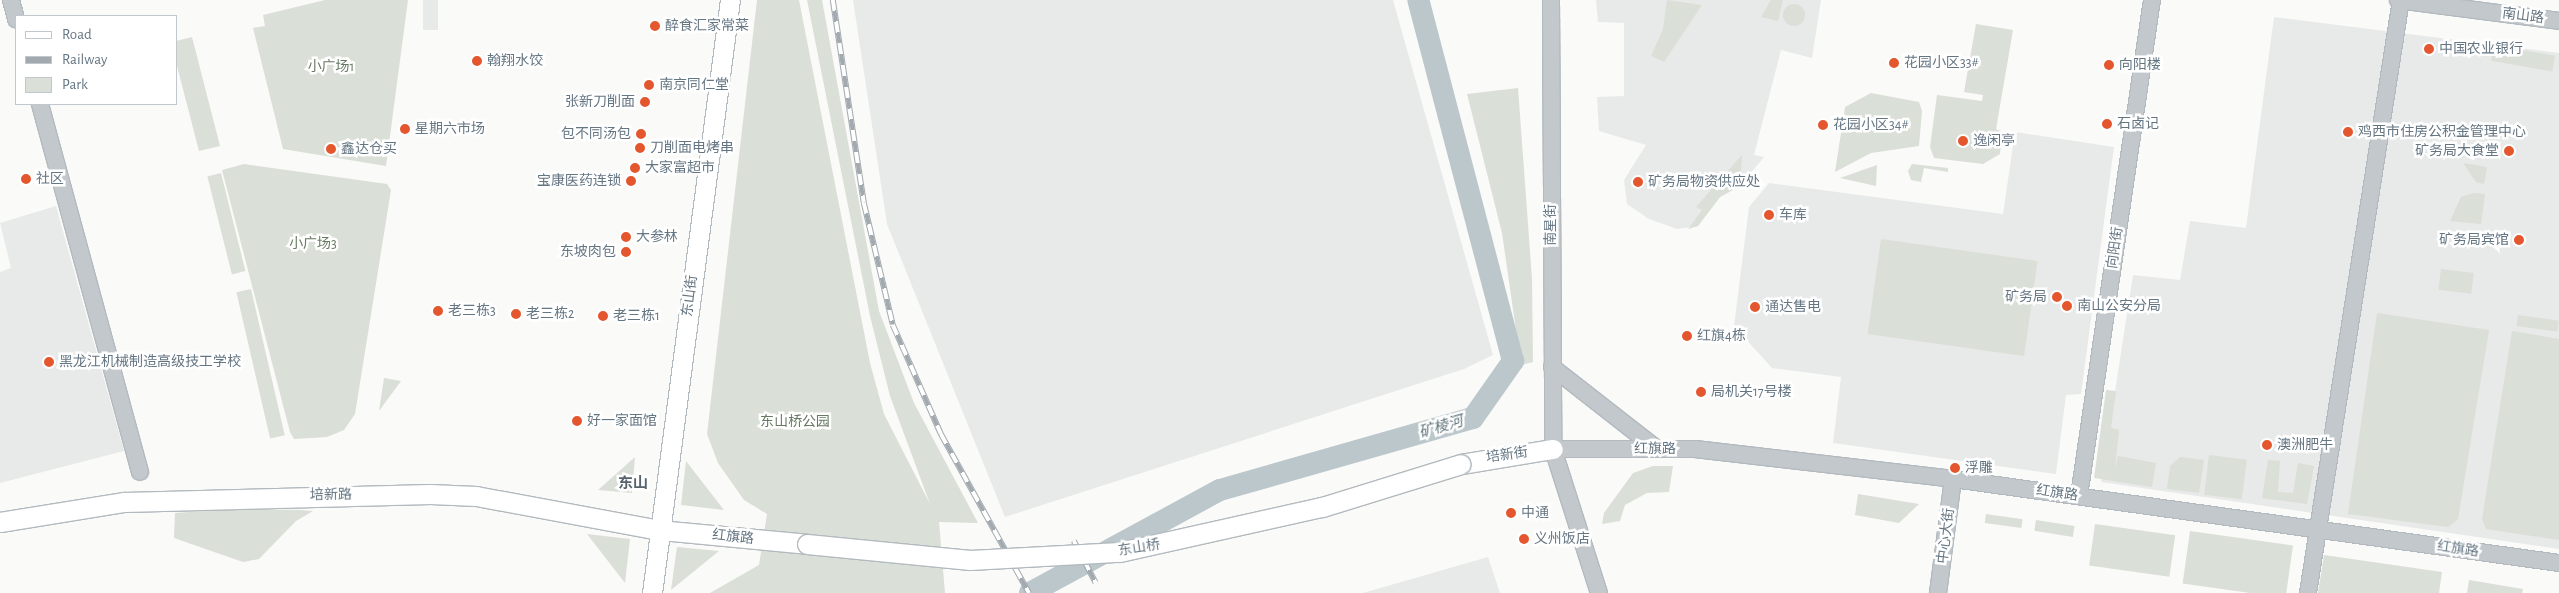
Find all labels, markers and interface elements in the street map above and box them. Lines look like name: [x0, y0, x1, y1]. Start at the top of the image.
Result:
street label: 南山路: [2501, 5, 2545, 27]
legend: [15, 15, 178, 105]
place label: 醉食汇家常菜: [665, 18, 749, 34]
marker: 醉食汇家常菜: [649, 20, 661, 32]
text: Road: [62, 27, 92, 42]
place label: 中国农业银行: [2439, 41, 2523, 57]
marker: 中国农业银行: [2423, 43, 2435, 55]
text: Railway: [62, 52, 107, 67]
place label: 翰翔水饺: [487, 53, 543, 69]
marker: 翰翔水饺: [471, 55, 483, 67]
place label: 花园小区33#: [1904, 55, 1979, 71]
marker: 花园小区33#: [1888, 57, 1900, 69]
place label: 向阳楼: [2119, 57, 2161, 73]
park label: 小广场1: [308, 59, 354, 75]
marker: 向阳楼: [2103, 59, 2115, 71]
text: Park: [62, 77, 88, 92]
place label: 南京同仁堂: [659, 77, 729, 93]
marker: 南京同仁堂: [643, 79, 655, 91]
place label: 张新刀削面: [565, 94, 635, 110]
marker: 张新刀削面: [639, 96, 651, 108]
place label: 石卤记: [2117, 116, 2159, 132]
place label: 花园小区34#: [1833, 117, 1909, 133]
marker: 石卤记: [2101, 118, 2113, 130]
marker: 花园小区34#: [1817, 119, 1829, 131]
place label: 星期六市场: [415, 121, 485, 137]
marker: 星期六市场: [399, 123, 411, 135]
place label: 鸡西市住房公积金管理中心: [2358, 124, 2526, 140]
place label: 包不同汤包: [561, 126, 631, 142]
marker: 鸡西市住房公积金管理中心: [2342, 126, 2354, 138]
marker: 包不同汤包: [635, 128, 647, 140]
place label: 逸闲亭: [1973, 133, 2015, 149]
marker: 逸闲亭: [1957, 135, 1969, 147]
place label: 刀削面电烤串: [650, 140, 734, 156]
place label: 鑫达仓买: [341, 141, 397, 157]
marker: 刀削面电烤串: [634, 142, 646, 154]
marker: 鑫达仓买: [325, 143, 337, 155]
place label: 矿务局大食堂: [2415, 143, 2499, 159]
marker: 矿务局大食堂: [2503, 145, 2515, 157]
place label: 大家富超市: [645, 160, 715, 176]
marker: 大家富超市: [629, 162, 641, 174]
place label: 社区: [36, 171, 64, 187]
marker: 社区: [20, 173, 32, 185]
place label: 宝康医药连锁: [537, 173, 621, 189]
place label: 矿务局物资供应处: [1648, 174, 1760, 190]
marker: 宝康医药连锁: [625, 175, 637, 187]
marker: 矿务局物资供应处: [1632, 176, 1644, 188]
street label: 南星街: [1543, 204, 1559, 246]
place label: 车库: [1779, 207, 1807, 223]
marker: 车库: [1763, 209, 1775, 221]
street label: 向阳街: [2104, 226, 2126, 270]
place label: 大参林: [636, 229, 678, 245]
marker: 大参林: [620, 231, 632, 243]
place label: 矿务局宾馆: [2439, 232, 2509, 248]
marker: 矿务局宾馆: [2513, 234, 2525, 246]
park label: 小广场3: [289, 236, 337, 252]
place label: 东坡肉包: [560, 244, 616, 260]
marker: 东坡肉包: [620, 246, 632, 258]
street label: 东山街: [679, 274, 701, 318]
place label: 矿务局: [2005, 289, 2047, 305]
marker: 矿务局: [2051, 291, 2063, 303]
place label: 南山公安分局: [2077, 298, 2161, 314]
place label: 通达售电: [1765, 299, 1821, 315]
marker: 南山公安分局: [2061, 300, 2073, 312]
marker: 通达售电: [1749, 301, 1761, 313]
place label: 老三栋3: [448, 303, 496, 319]
marker: 老三栋3: [432, 305, 444, 317]
place label: 老三栋2: [526, 306, 574, 322]
marker: 老三栋2: [510, 308, 522, 320]
place label: 老三栋1: [613, 308, 660, 324]
marker: 老三栋1: [597, 310, 609, 322]
place label: 红旗4栋: [1697, 328, 1746, 344]
marker: 红旗4栋: [1681, 330, 1693, 342]
place label: 黑龙江机械制造高级技工学校: [59, 354, 241, 370]
marker: 黑龙江机械制造高级技工学校: [43, 356, 55, 368]
place label: 局机关17号楼: [1711, 384, 1792, 400]
marker: 局机关17号楼: [1695, 386, 1707, 398]
water label: 矿棱河: [1417, 412, 1465, 442]
place label: 好一家面馆: [587, 413, 657, 429]
park label: 东山桥公园: [760, 414, 830, 430]
marker: 好一家面馆: [571, 415, 583, 427]
place label: 澳洲肥牛: [2277, 437, 2333, 453]
marker: 澳洲肥牛: [2261, 439, 2273, 451]
street label: 红旗路: [1634, 441, 1676, 457]
street label: 培新街: [1485, 444, 1529, 466]
place label: 浮雕: [1965, 460, 1993, 476]
marker: 浮雕: [1949, 462, 1961, 474]
district label: 东山: [618, 475, 648, 493]
street label: 红旗路: [2035, 482, 2079, 504]
street label: 培新路: [310, 486, 352, 504]
place label: 中通: [1521, 505, 1549, 521]
marker: 中通: [1505, 507, 1517, 519]
street label: 中心大街: [1934, 507, 1958, 565]
street label: 红旗路: [711, 526, 755, 548]
place label: 义州饭店: [1534, 531, 1590, 547]
marker: 义州饭店: [1518, 533, 1530, 545]
street label: 东山桥: [1117, 536, 1161, 560]
street label: 红旗路: [2436, 538, 2480, 560]

